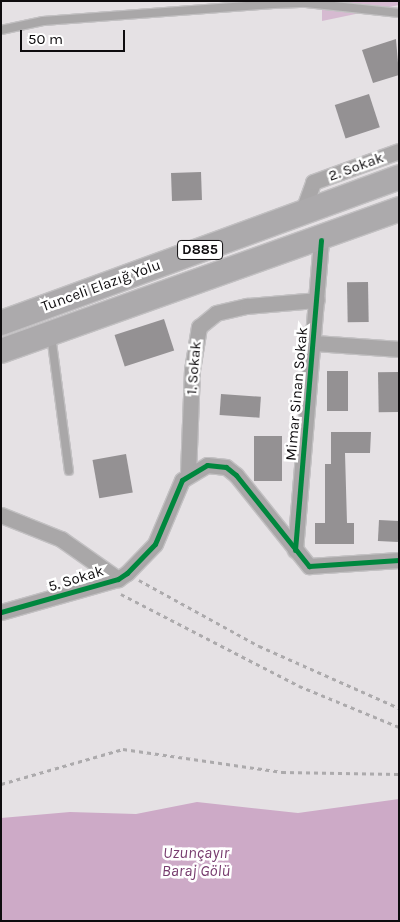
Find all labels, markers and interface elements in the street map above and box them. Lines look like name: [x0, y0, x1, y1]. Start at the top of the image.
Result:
scale bar: [22, 20, 128, 52]
text: 50 m: [28, 30, 63, 48]
street label: 2. Sokak: [326, 149, 386, 185]
road number: D885: [176, 238, 224, 262]
street label: Tunceli Elazığ Yolu: [39, 256, 163, 316]
street label: Mimar Sinan Sokak: [282, 326, 312, 462]
street label: 1. Sokak: [183, 341, 205, 395]
street label: 5. Sokak: [46, 562, 106, 596]
water label: Uzunçayır Baraj Gölü: [162, 843, 230, 881]

